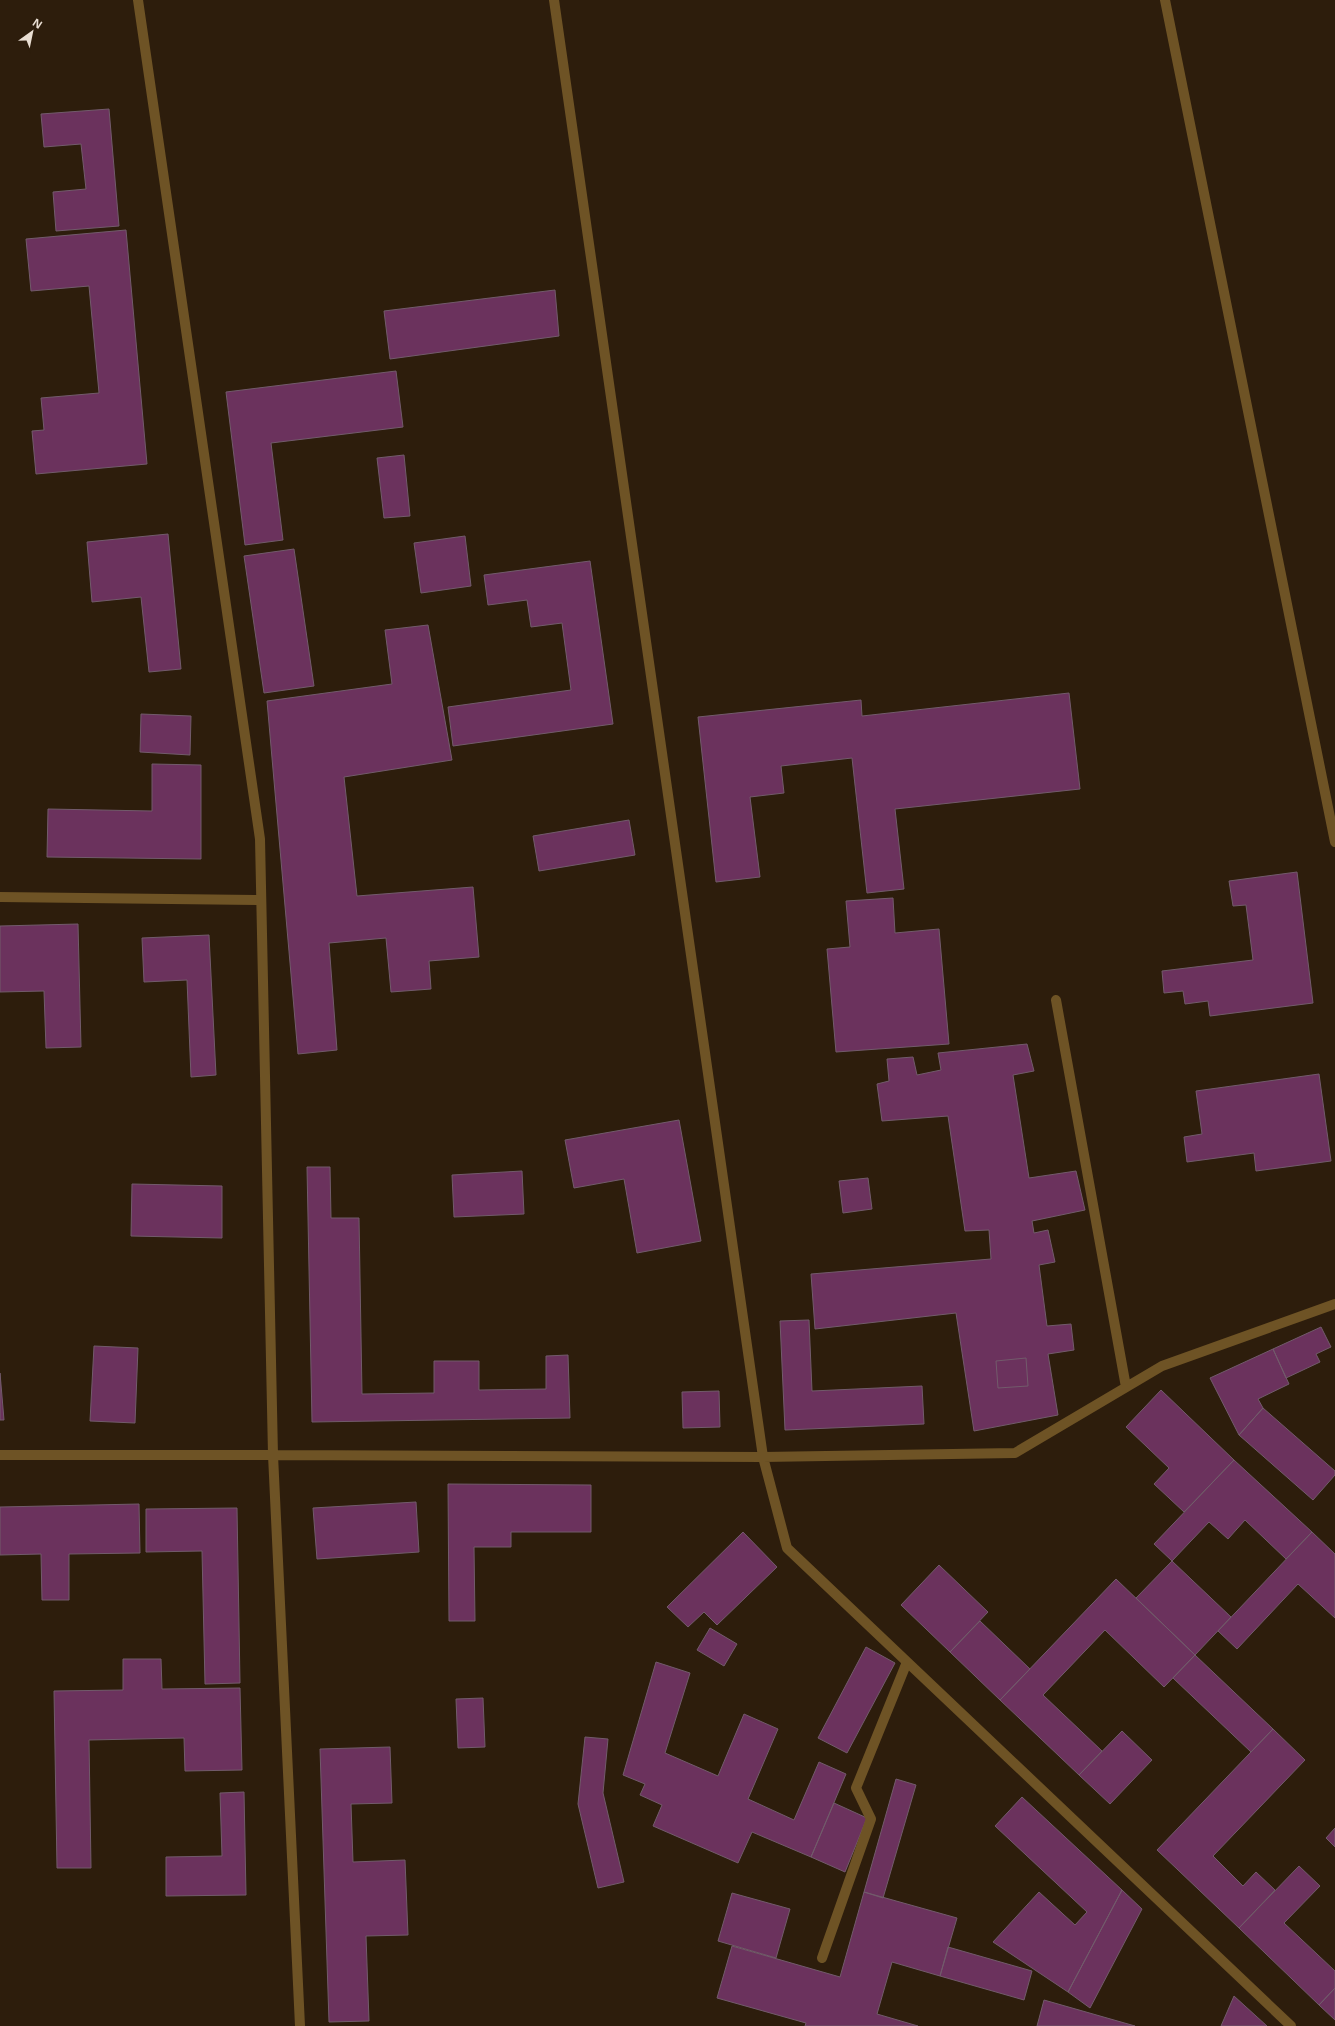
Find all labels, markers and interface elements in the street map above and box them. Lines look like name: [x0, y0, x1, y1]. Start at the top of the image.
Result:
north arrow: [12, 12, 52, 52]
text: N: [30, 14, 46, 32]

